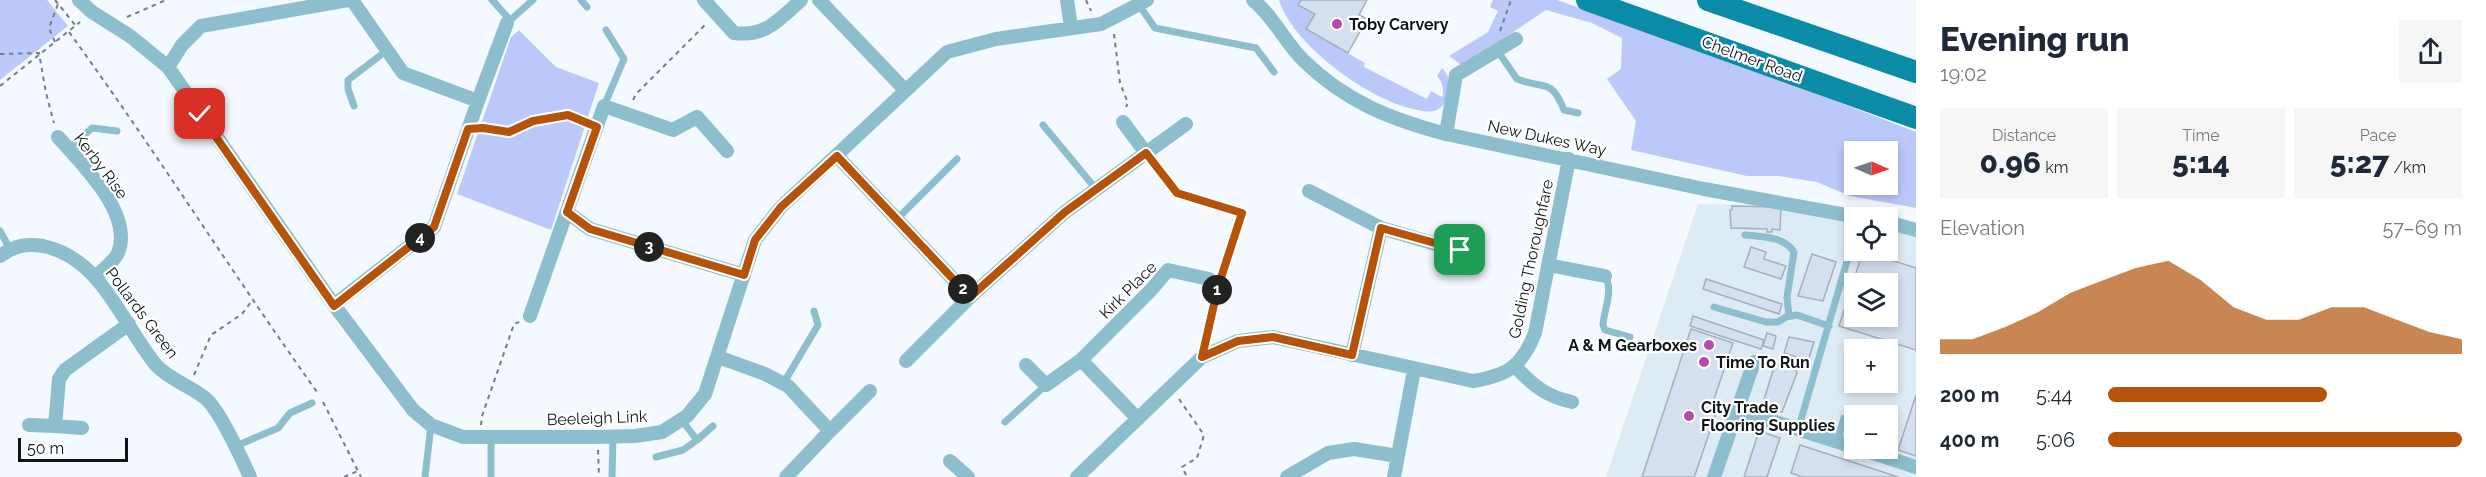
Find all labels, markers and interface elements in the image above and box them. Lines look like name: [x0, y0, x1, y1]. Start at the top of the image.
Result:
place label: Toby Carvery: [1349, 15, 1449, 34]
marker: Toby Carvery: [1330, 17, 1344, 31]
text: Evening run: [1940, 20, 2130, 59]
button: share: [2399, 20, 2462, 83]
street label: Chelmer Road: [1699, 32, 1805, 86]
text: 19:02: [1940, 62, 1987, 86]
pin: [174, 88, 225, 139]
icon: check: [183, 97, 216, 130]
street label: New Dukes Way: [1486, 116, 1608, 160]
text: Distance: [1992, 126, 2056, 145]
text: Time: [2182, 126, 2220, 145]
text: Pace: [2360, 126, 2396, 145]
street label: Kerby Rise: [70, 129, 132, 203]
north arrow: [1844, 141, 1898, 195]
map controls: [1844, 141, 1898, 459]
text: 0.96: [1980, 145, 2041, 180]
text: 5:14: [2172, 145, 2230, 180]
text: 5:27: [2330, 145, 2389, 180]
text: km: [2041, 158, 2068, 177]
text: /km: [2389, 158, 2426, 177]
street label: Golding Thoroughfare: [1505, 178, 1557, 340]
button: locate: [1844, 207, 1898, 261]
text: Elevation: [1940, 216, 2025, 240]
text: 57–69 m: [2382, 216, 2462, 240]
pin: 4: [405, 223, 435, 253]
pin: [1434, 224, 1485, 275]
text: 4: [415, 228, 425, 247]
pin: 3: [634, 232, 664, 262]
icon: arrive: [1443, 233, 1476, 266]
text: 3: [645, 237, 653, 256]
street label: Kirk Place: [1095, 257, 1161, 323]
street label: Pollards Green: [102, 264, 182, 362]
button: layers: [1844, 273, 1898, 327]
pin: 2: [948, 274, 978, 304]
pin: 1: [1202, 275, 1232, 305]
text: 2: [958, 279, 968, 298]
text: 1: [1213, 280, 1221, 299]
place label: A & M Gearboxes: [1568, 336, 1697, 355]
marker: A & M Gearboxes: [1702, 338, 1716, 352]
button: +: [1844, 339, 1898, 393]
place label: Time To Run: [1716, 353, 1810, 372]
marker: Time To Run: [1697, 355, 1711, 369]
text: 200 m: [1940, 383, 1999, 407]
text: 5:44: [2036, 383, 2073, 407]
place label: City Trade Flooring Supplies: [1701, 398, 1835, 435]
button: −: [1844, 405, 1898, 459]
street label: Beeleigh Link: [546, 407, 648, 429]
marker: City Trade Flooring Supplies: [1682, 409, 1696, 423]
text: 400 m: [1940, 428, 1999, 452]
text: 5:06: [2036, 428, 2075, 452]
scale bar: [18, 435, 128, 462]
text: 50 m: [27, 439, 64, 458]

